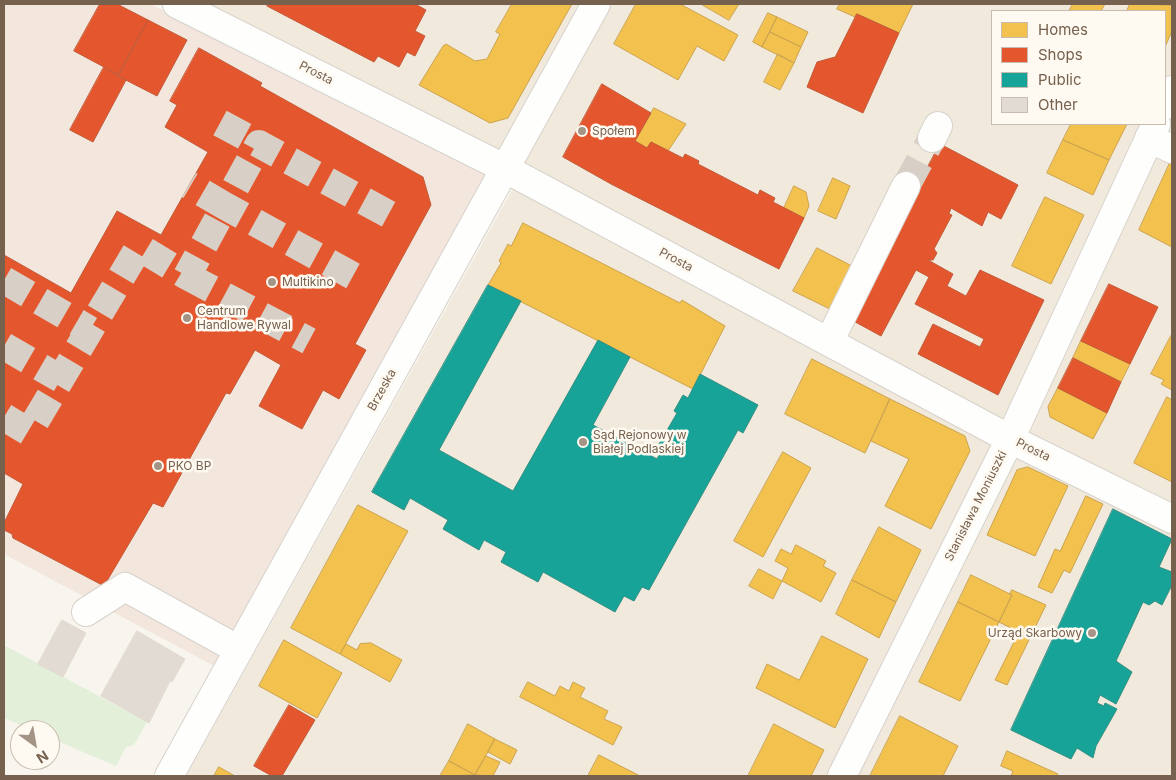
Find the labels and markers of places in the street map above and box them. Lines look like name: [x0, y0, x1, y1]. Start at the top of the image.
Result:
place label: Społem: [592, 124, 635, 138]
marker: Społem: [576, 125, 588, 137]
place label: Multikino: [282, 275, 334, 289]
marker: Multikino: [266, 276, 278, 288]
place label: Centrum Handlowe Rywal: [197, 304, 291, 332]
marker: Centrum Handlowe Rywal: [181, 312, 193, 324]
place label: Sąd Rejonowy w Białej Podlaskiej: [593, 428, 687, 456]
marker: Sąd Rejonowy w Białej Podlaskiej: [577, 436, 589, 448]
place label: PKO BP: [168, 459, 211, 473]
marker: PKO BP: [152, 460, 164, 472]
place label: Urząd Skarbowy: [988, 626, 1082, 640]
marker: Urząd Skarbowy: [1086, 627, 1098, 639]

